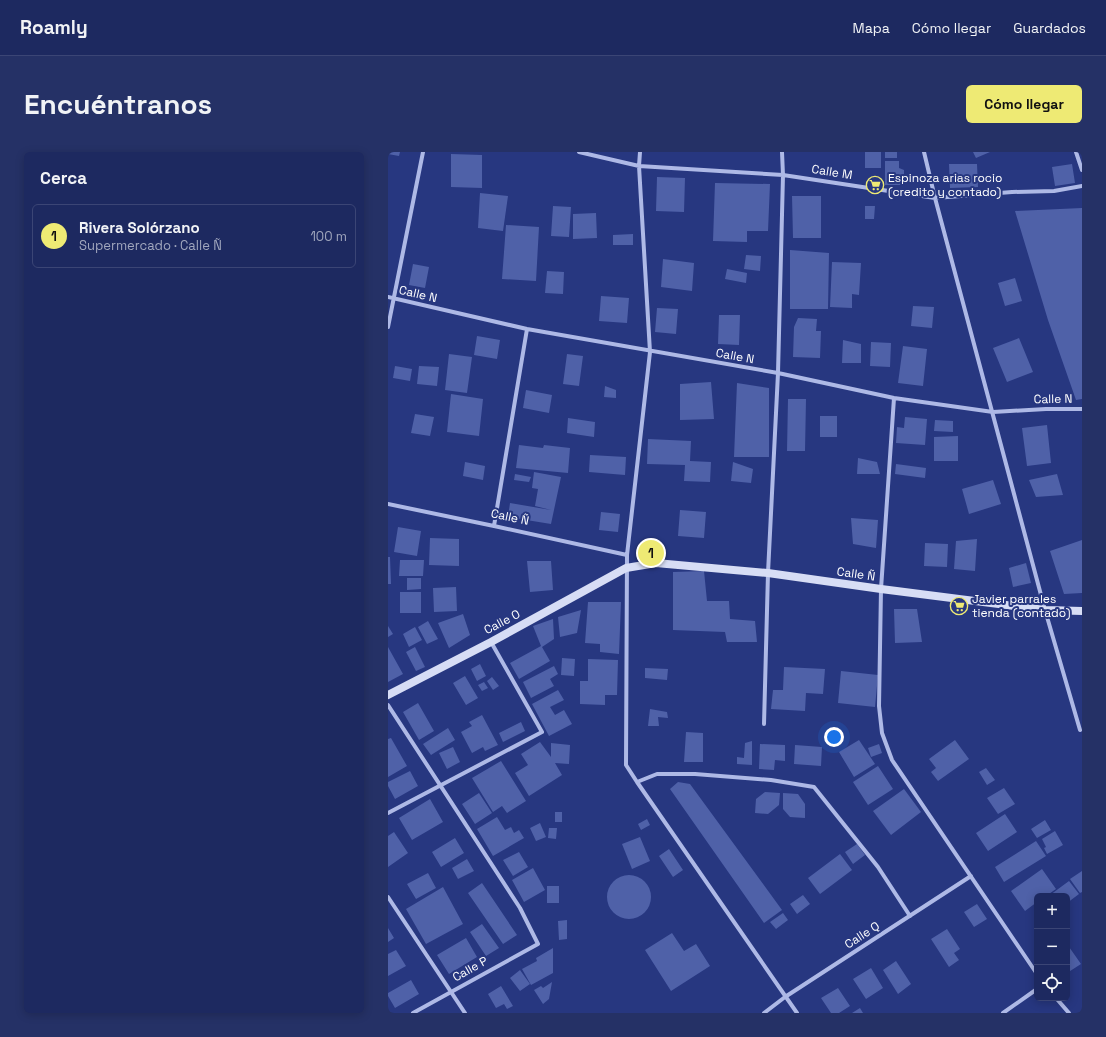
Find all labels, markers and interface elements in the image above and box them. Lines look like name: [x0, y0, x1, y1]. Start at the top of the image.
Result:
text: Roamly: [20, 15, 88, 40]
text: Mapa: [853, 19, 890, 37]
text: Cómo llegar: [912, 19, 991, 37]
text: Guardados: [1013, 19, 1086, 37]
button: Cómo llegar: [966, 85, 1082, 123]
text: Encuéntranos: [24, 86, 212, 122]
street label: Calle M: [810, 161, 854, 183]
text: Cerca: [40, 167, 87, 189]
place label: Espinoza arias rocio (credito y contado): [888, 170, 1002, 200]
supermarket icon: Espinoza arias rocio (credito y contado): [865, 175, 885, 195]
text: Rivera Solórzano: [79, 218, 200, 237]
text: 1: [51, 228, 57, 245]
text: 100 m: [310, 228, 347, 245]
text: Supermercado · Calle Ñ: [79, 237, 222, 254]
street label: Calle N: [397, 282, 439, 306]
street label: Calle N: [715, 345, 755, 367]
street label: Calle N: [1034, 391, 1072, 407]
street label: Calle Ñ: [489, 505, 531, 529]
pin: 1: [638, 538, 664, 568]
street label: Calle Ñ: [836, 563, 876, 585]
place label: Javier parrales tienda (contado): [972, 591, 1071, 621]
supermarket icon: Javier parrales tienda (contado): [949, 596, 969, 616]
street label: Calle O: [481, 606, 523, 638]
your location: [824, 727, 844, 747]
map controls: [1034, 893, 1070, 1001]
button: +: [1034, 893, 1070, 929]
street label: Calle Q: [841, 918, 883, 952]
button: −: [1034, 929, 1070, 965]
street label: Calle P: [450, 953, 490, 985]
button: locate: [1034, 965, 1070, 1001]

